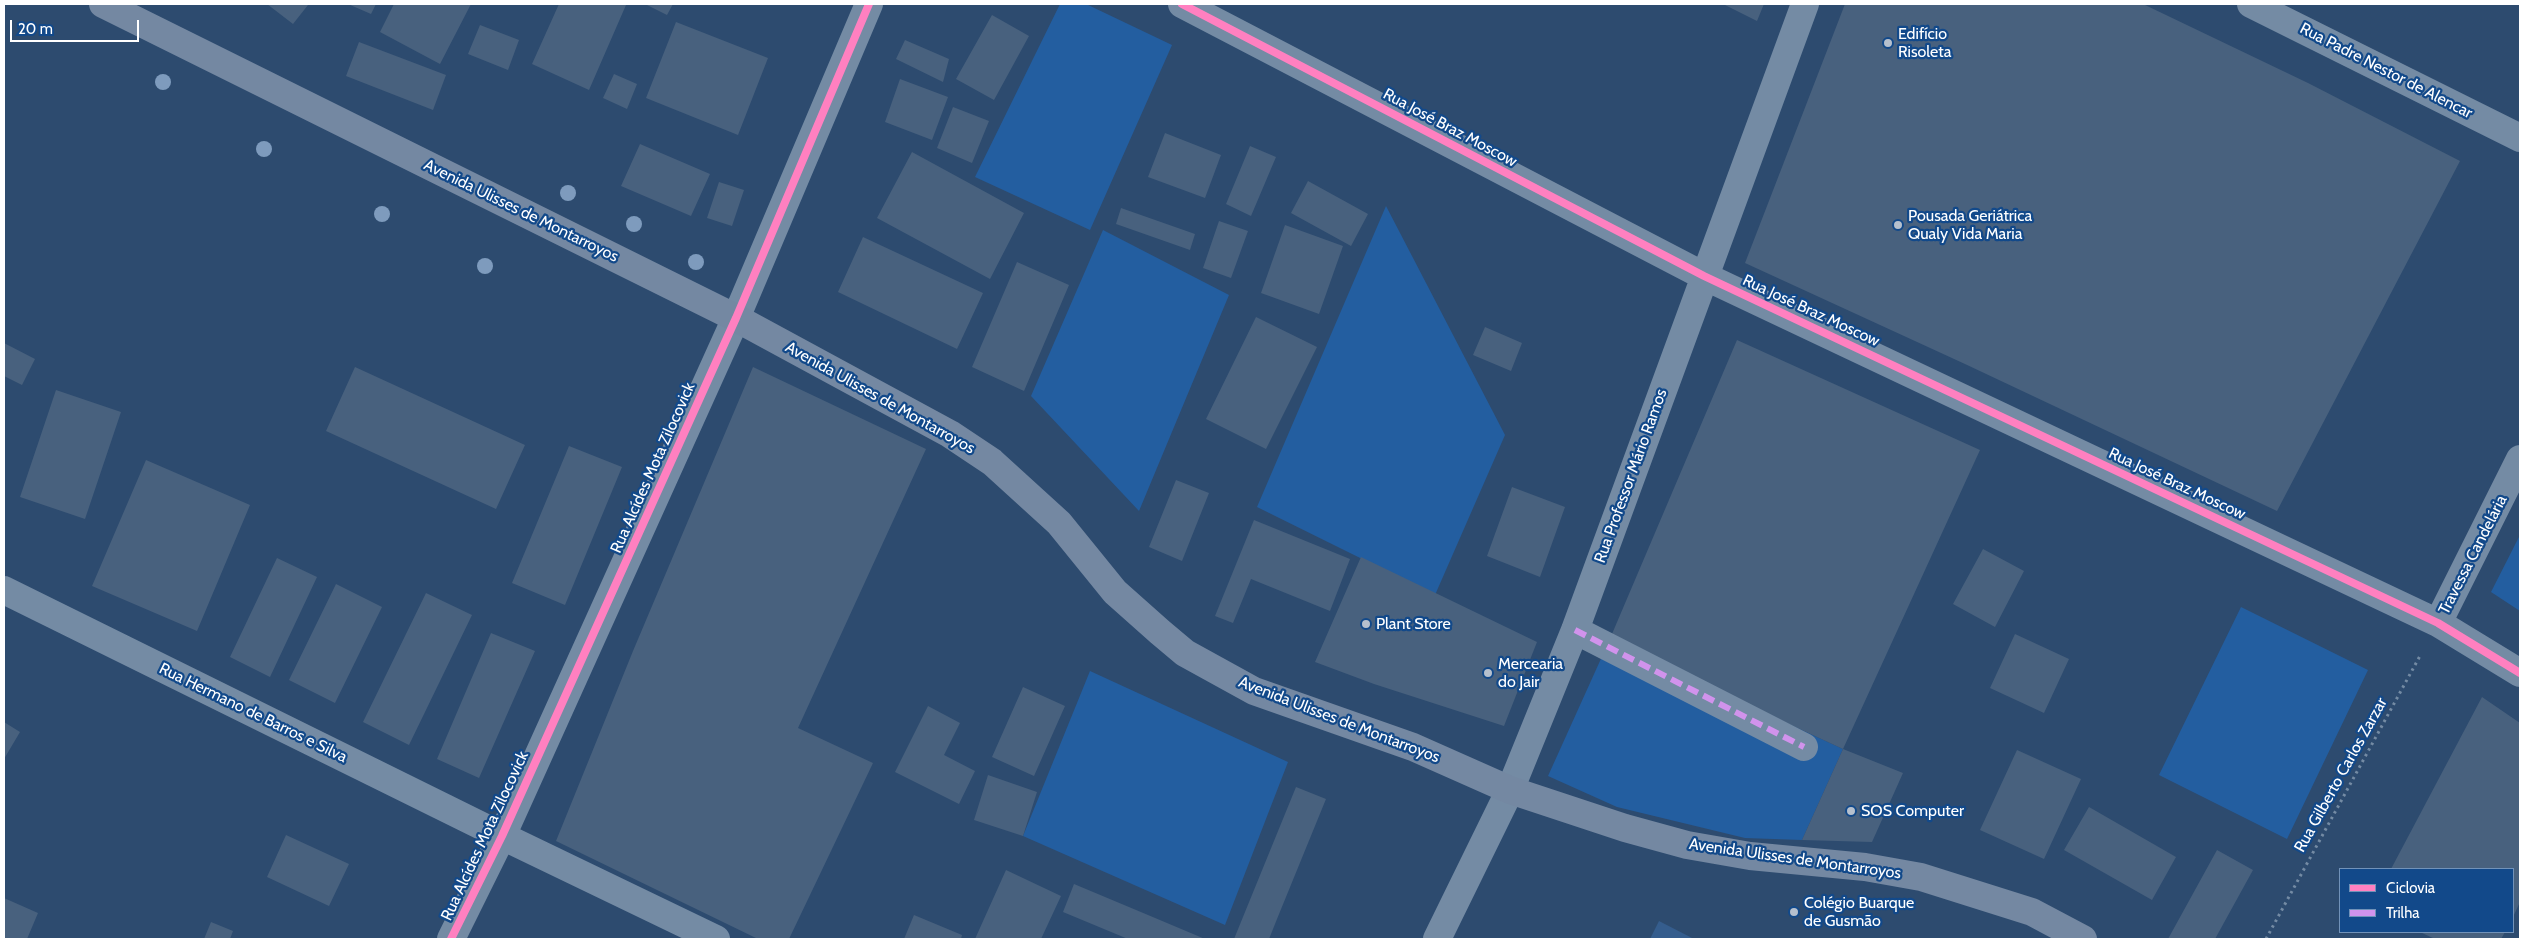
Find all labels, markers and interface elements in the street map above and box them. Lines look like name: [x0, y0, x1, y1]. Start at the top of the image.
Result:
scale bar: [12, 10, 141, 42]
street label: Rua Padre Nestor de Alencar: [2296, 19, 2476, 123]
text: 20 m: [18, 20, 53, 38]
place label: Edifício Risoleta: [1898, 24, 1951, 62]
marker: Edifício Risoleta: [1882, 37, 1894, 49]
street label: Rua José Braz Moscow: [1380, 85, 1520, 171]
street label: Avenida Ulisses de Montarroyos: [421, 155, 621, 267]
place label: Pousada Geriátrica Qualy Vida Maria: [1908, 206, 2032, 244]
marker: Pousada Geriátrica Qualy Vida Maria: [1892, 219, 1904, 231]
street label: Rua José Braz Moscow: [1739, 271, 1883, 351]
street label: Avenida Ulisses de Montarroyos: [782, 338, 978, 458]
street label: Rua Alcídes Mota Zilocovick: [607, 380, 699, 556]
street label: Rua Professor Mário Ramos: [1591, 386, 1671, 566]
street label: Rua José Braz Moscow: [2105, 444, 2249, 524]
street label: Travessa Candelária: [2435, 492, 2511, 618]
place label: Plant Store: [1376, 614, 1451, 634]
marker: Plant Store: [1360, 618, 1372, 630]
place label: Mercearia do Jair: [1498, 654, 1563, 692]
street label: Rua Hermano de Barros e Silva: [156, 659, 350, 767]
marker: Mercearia do Jair: [1482, 667, 1494, 679]
street label: Avenida Ulisses de Montarroyos: [1236, 673, 1442, 767]
street label: Rua Gilberto Carlos Zarzar: [2290, 694, 2392, 856]
street label: Rua Alcídes Mota Zilocovick: [437, 748, 533, 924]
place label: SOS Computer: [1861, 801, 1964, 821]
marker: SOS Computer: [1845, 805, 1857, 817]
street label: Avenida Ulisses de Montarroyos: [1688, 835, 1902, 883]
legend: [2339, 868, 2514, 933]
text: Ciclovia: [2386, 879, 2435, 897]
place label: Colégio Buarque de Gusmão: [1804, 893, 1914, 931]
text: Trilha: [2386, 904, 2419, 922]
marker: Colégio Buarque de Gusmão: [1788, 906, 1800, 918]

